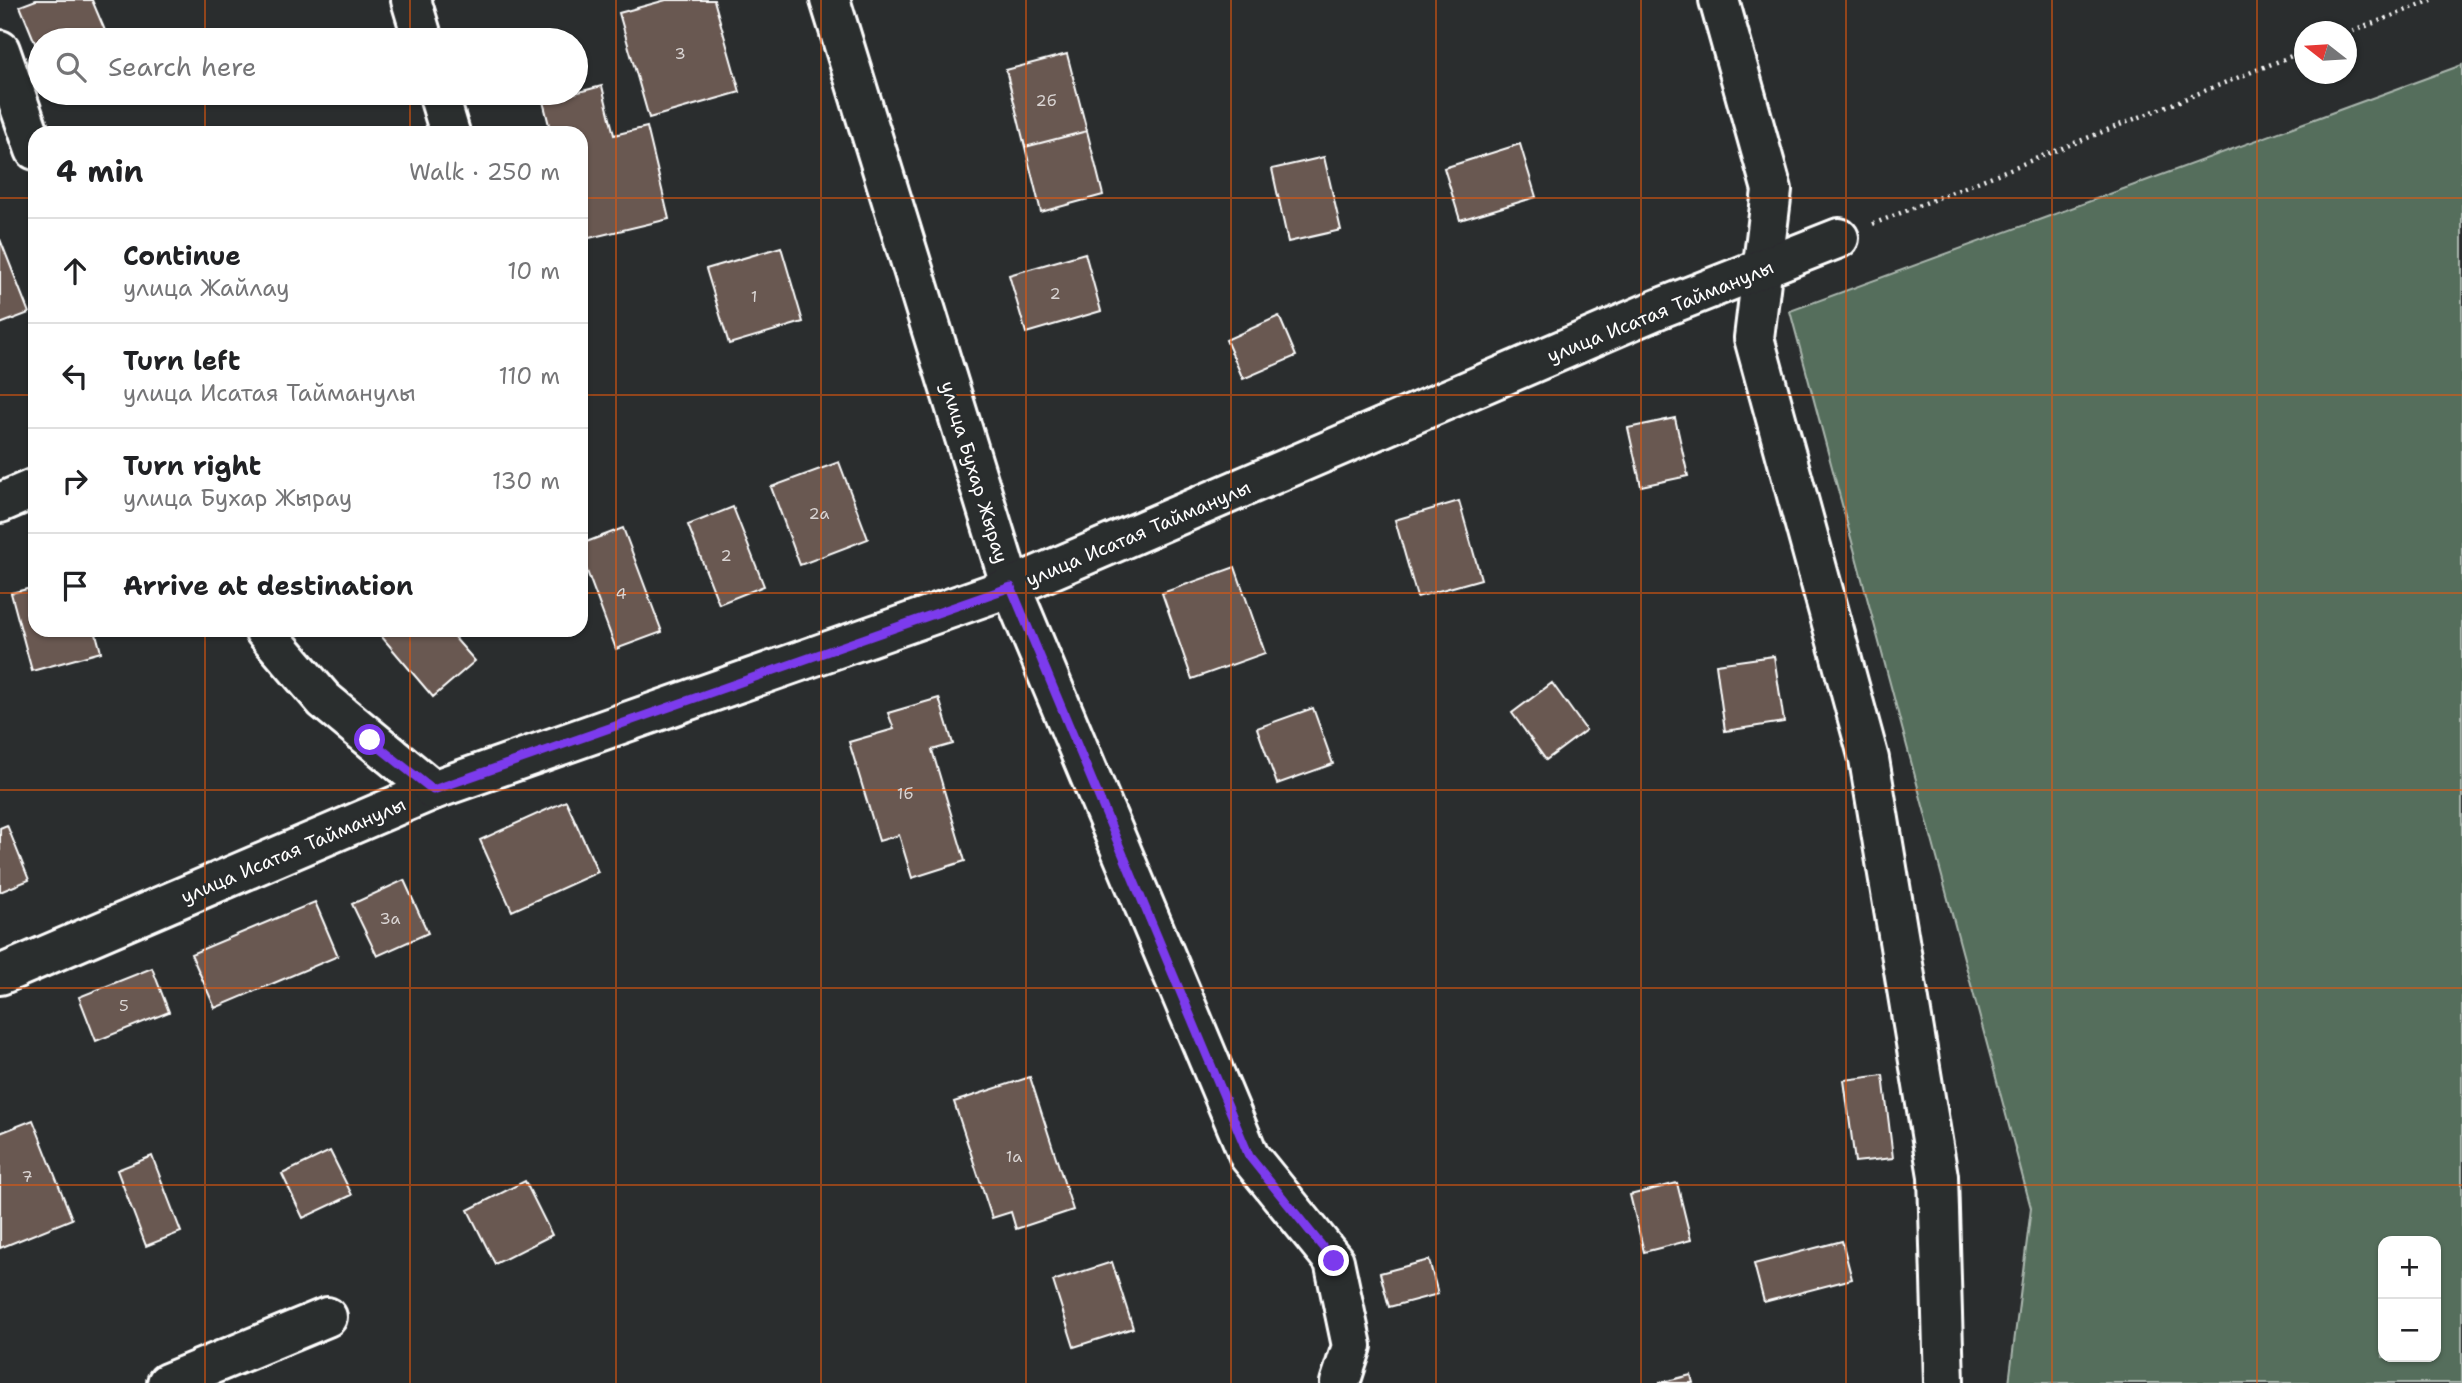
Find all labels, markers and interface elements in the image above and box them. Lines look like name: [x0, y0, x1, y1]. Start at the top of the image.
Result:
north arrow: [2294, 21, 2357, 84]
search box: [28, 28, 588, 105]
house number: 3: [674, 43, 686, 64]
icon: search: [52, 48, 90, 86]
text: Search here: [108, 49, 257, 84]
house number: 2б: [1036, 90, 1057, 111]
text: 4 min: [56, 151, 143, 192]
text: Walk · 250 m: [409, 157, 560, 187]
text: Continue: [123, 238, 241, 273]
icon: ahead: [56, 252, 94, 290]
street label: улица Исатая Тайманулы: [1543, 255, 1777, 368]
text: 10 m: [507, 256, 560, 286]
text: улица Жайлау: [123, 273, 289, 303]
house number: 2: [1049, 283, 1061, 304]
house number: 1: [751, 286, 757, 307]
text: Turn left: [123, 343, 240, 378]
icon: left: [56, 357, 94, 395]
text: 110 m: [498, 361, 560, 391]
text: улица Исатая Тайманулы: [123, 378, 416, 408]
street label: улица Бухар Жырау: [935, 378, 1014, 566]
text: Turn right: [123, 448, 261, 483]
icon: right: [56, 462, 94, 500]
text: 130 m: [492, 466, 560, 496]
street label: улица Исатая Тайманулы: [1022, 475, 1254, 592]
text: улица Бухар Жырау: [123, 483, 352, 513]
house number: 2а: [808, 503, 830, 524]
house number: 2: [720, 545, 732, 566]
icon: arrive: [56, 567, 94, 605]
text: Arrive at destination: [123, 568, 413, 603]
house number: 4: [615, 583, 627, 604]
route start: [354, 724, 385, 755]
house number: 1б: [897, 783, 914, 804]
street label: улица Исатая Тайманулы: [177, 792, 409, 909]
house number: 3а: [379, 908, 401, 929]
house number: 5: [119, 995, 129, 1016]
house number: 1а: [1006, 1146, 1022, 1167]
house number: 7: [21, 1166, 33, 1187]
map controls: [2378, 1236, 2441, 1362]
button: +: [2378, 1236, 2441, 1299]
route end: [1318, 1245, 1349, 1276]
button: −: [2378, 1299, 2441, 1362]

